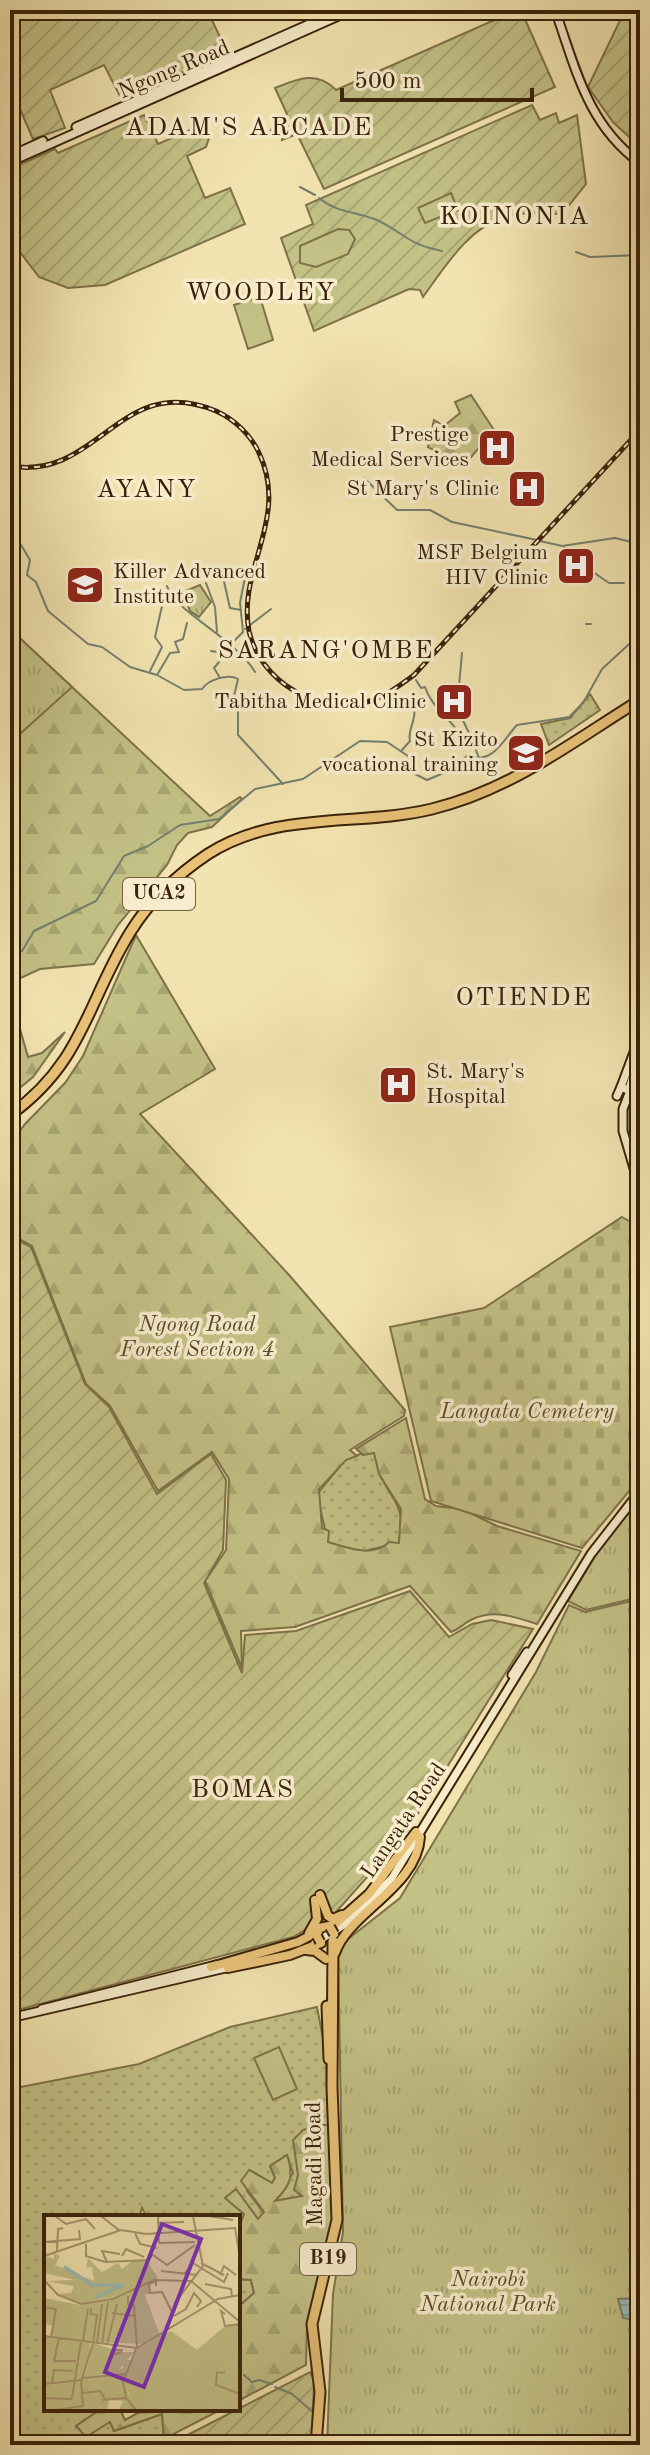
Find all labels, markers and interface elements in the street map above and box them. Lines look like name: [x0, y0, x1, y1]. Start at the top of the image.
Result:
street label: Ngong Road: [115, 37, 233, 103]
scale bar: [342, 52, 532, 102]
text: 500 m: [354, 70, 422, 94]
district label: ADAM'S ARCADE: [125, 115, 373, 141]
district label: KOINONIA: [439, 204, 591, 230]
district label: WOODLEY: [185, 280, 337, 306]
place label: Prestige Medical Services: [311, 424, 469, 471]
hospital icon: Prestige Medical Services: [476, 427, 518, 469]
hospital icon: St Mary's Clinic: [506, 468, 548, 510]
district label: AYANY: [96, 477, 198, 503]
place label: St Mary's Clinic: [346, 478, 499, 500]
place label: MSF Belgium HIV Clinic: [417, 542, 548, 589]
hospital icon: MSF Belgium HIV Clinic: [555, 545, 597, 587]
place label: Killer Advanced Institute: [113, 561, 266, 608]
school or university icon: Killer Advanced Institute: [64, 564, 106, 606]
district label: SARANG'OMBE: [218, 638, 434, 664]
hospital icon: Tabitha Medical Clinic: [433, 681, 475, 723]
place label: Tabitha Medical Clinic: [214, 691, 426, 713]
place label: St Kizito vocational training: [322, 729, 498, 776]
school or university icon: St Kizito vocational training: [505, 732, 547, 774]
road number: UCA2: [123, 878, 195, 910]
district label: OTIENDE: [455, 985, 593, 1011]
place label: St. Mary's Hospital: [426, 1061, 524, 1108]
hospital icon: St. Mary's Hospital: [377, 1064, 419, 1106]
park label: Ngong Road Forest Section 4: [119, 1314, 274, 1361]
park label: Langata Cemetery: [439, 1401, 615, 1423]
street label: Langata Road: [357, 1759, 451, 1883]
district label: BOMAS: [191, 1777, 295, 1803]
street label: Magadi Road: [303, 2101, 327, 2227]
inset map: [44, 2215, 240, 2411]
road number: B19: [300, 2243, 356, 2275]
park label: Nairobi National Park: [419, 2269, 556, 2316]

